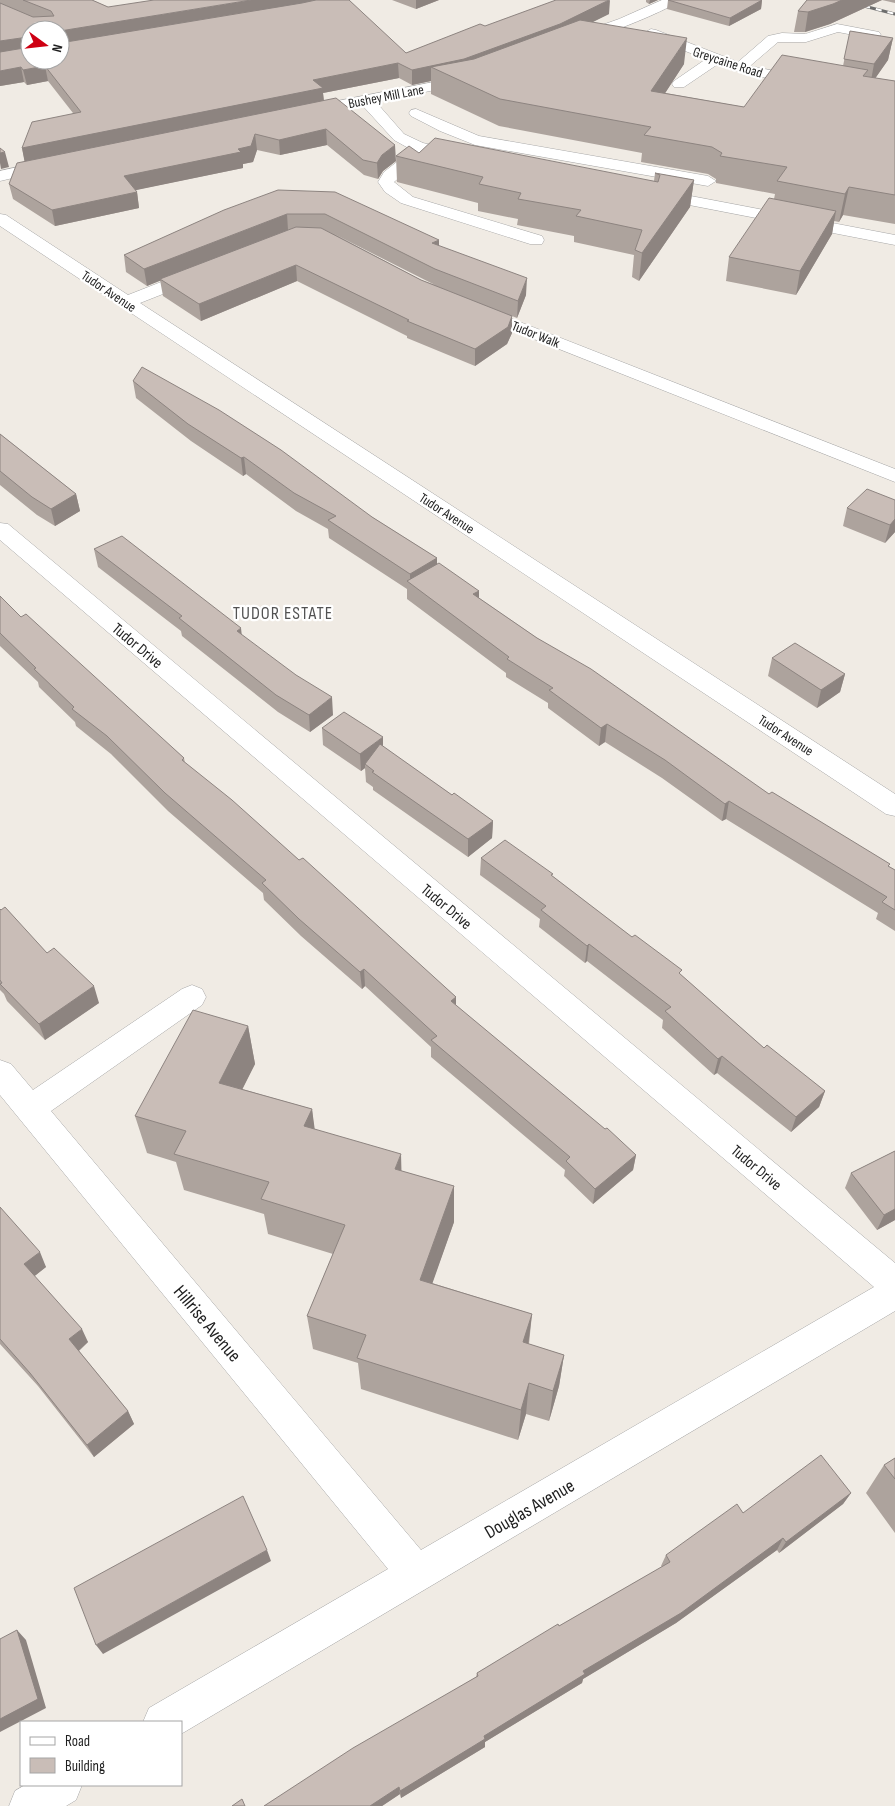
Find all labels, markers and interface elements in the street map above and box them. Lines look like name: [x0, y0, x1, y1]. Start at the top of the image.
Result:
north arrow: [20, 20, 70, 70]
text: N: [48, 42, 66, 54]
street label: Greycaine Road: [691, 43, 765, 82]
street label: Bushey Mill Lane: [347, 81, 425, 112]
street label: Tudor Avenue: [78, 267, 139, 316]
street label: Tudor Walk: [509, 317, 563, 352]
street label: Tudor Avenue: [416, 489, 478, 538]
district label: TUDOR ESTATE: [233, 603, 333, 624]
street label: Tudor Drive: [108, 619, 166, 673]
street label: Tudor Avenue: [755, 711, 817, 760]
street label: Tudor Drive: [417, 880, 475, 934]
street label: Tudor Drive: [727, 1141, 785, 1195]
street label: Hillrise Avenue: [168, 1281, 246, 1367]
street label: Douglas Avenue: [481, 1474, 579, 1544]
legend: [20, 1721, 182, 1786]
text: Road: [65, 1732, 90, 1751]
text: Building: [65, 1757, 105, 1776]

